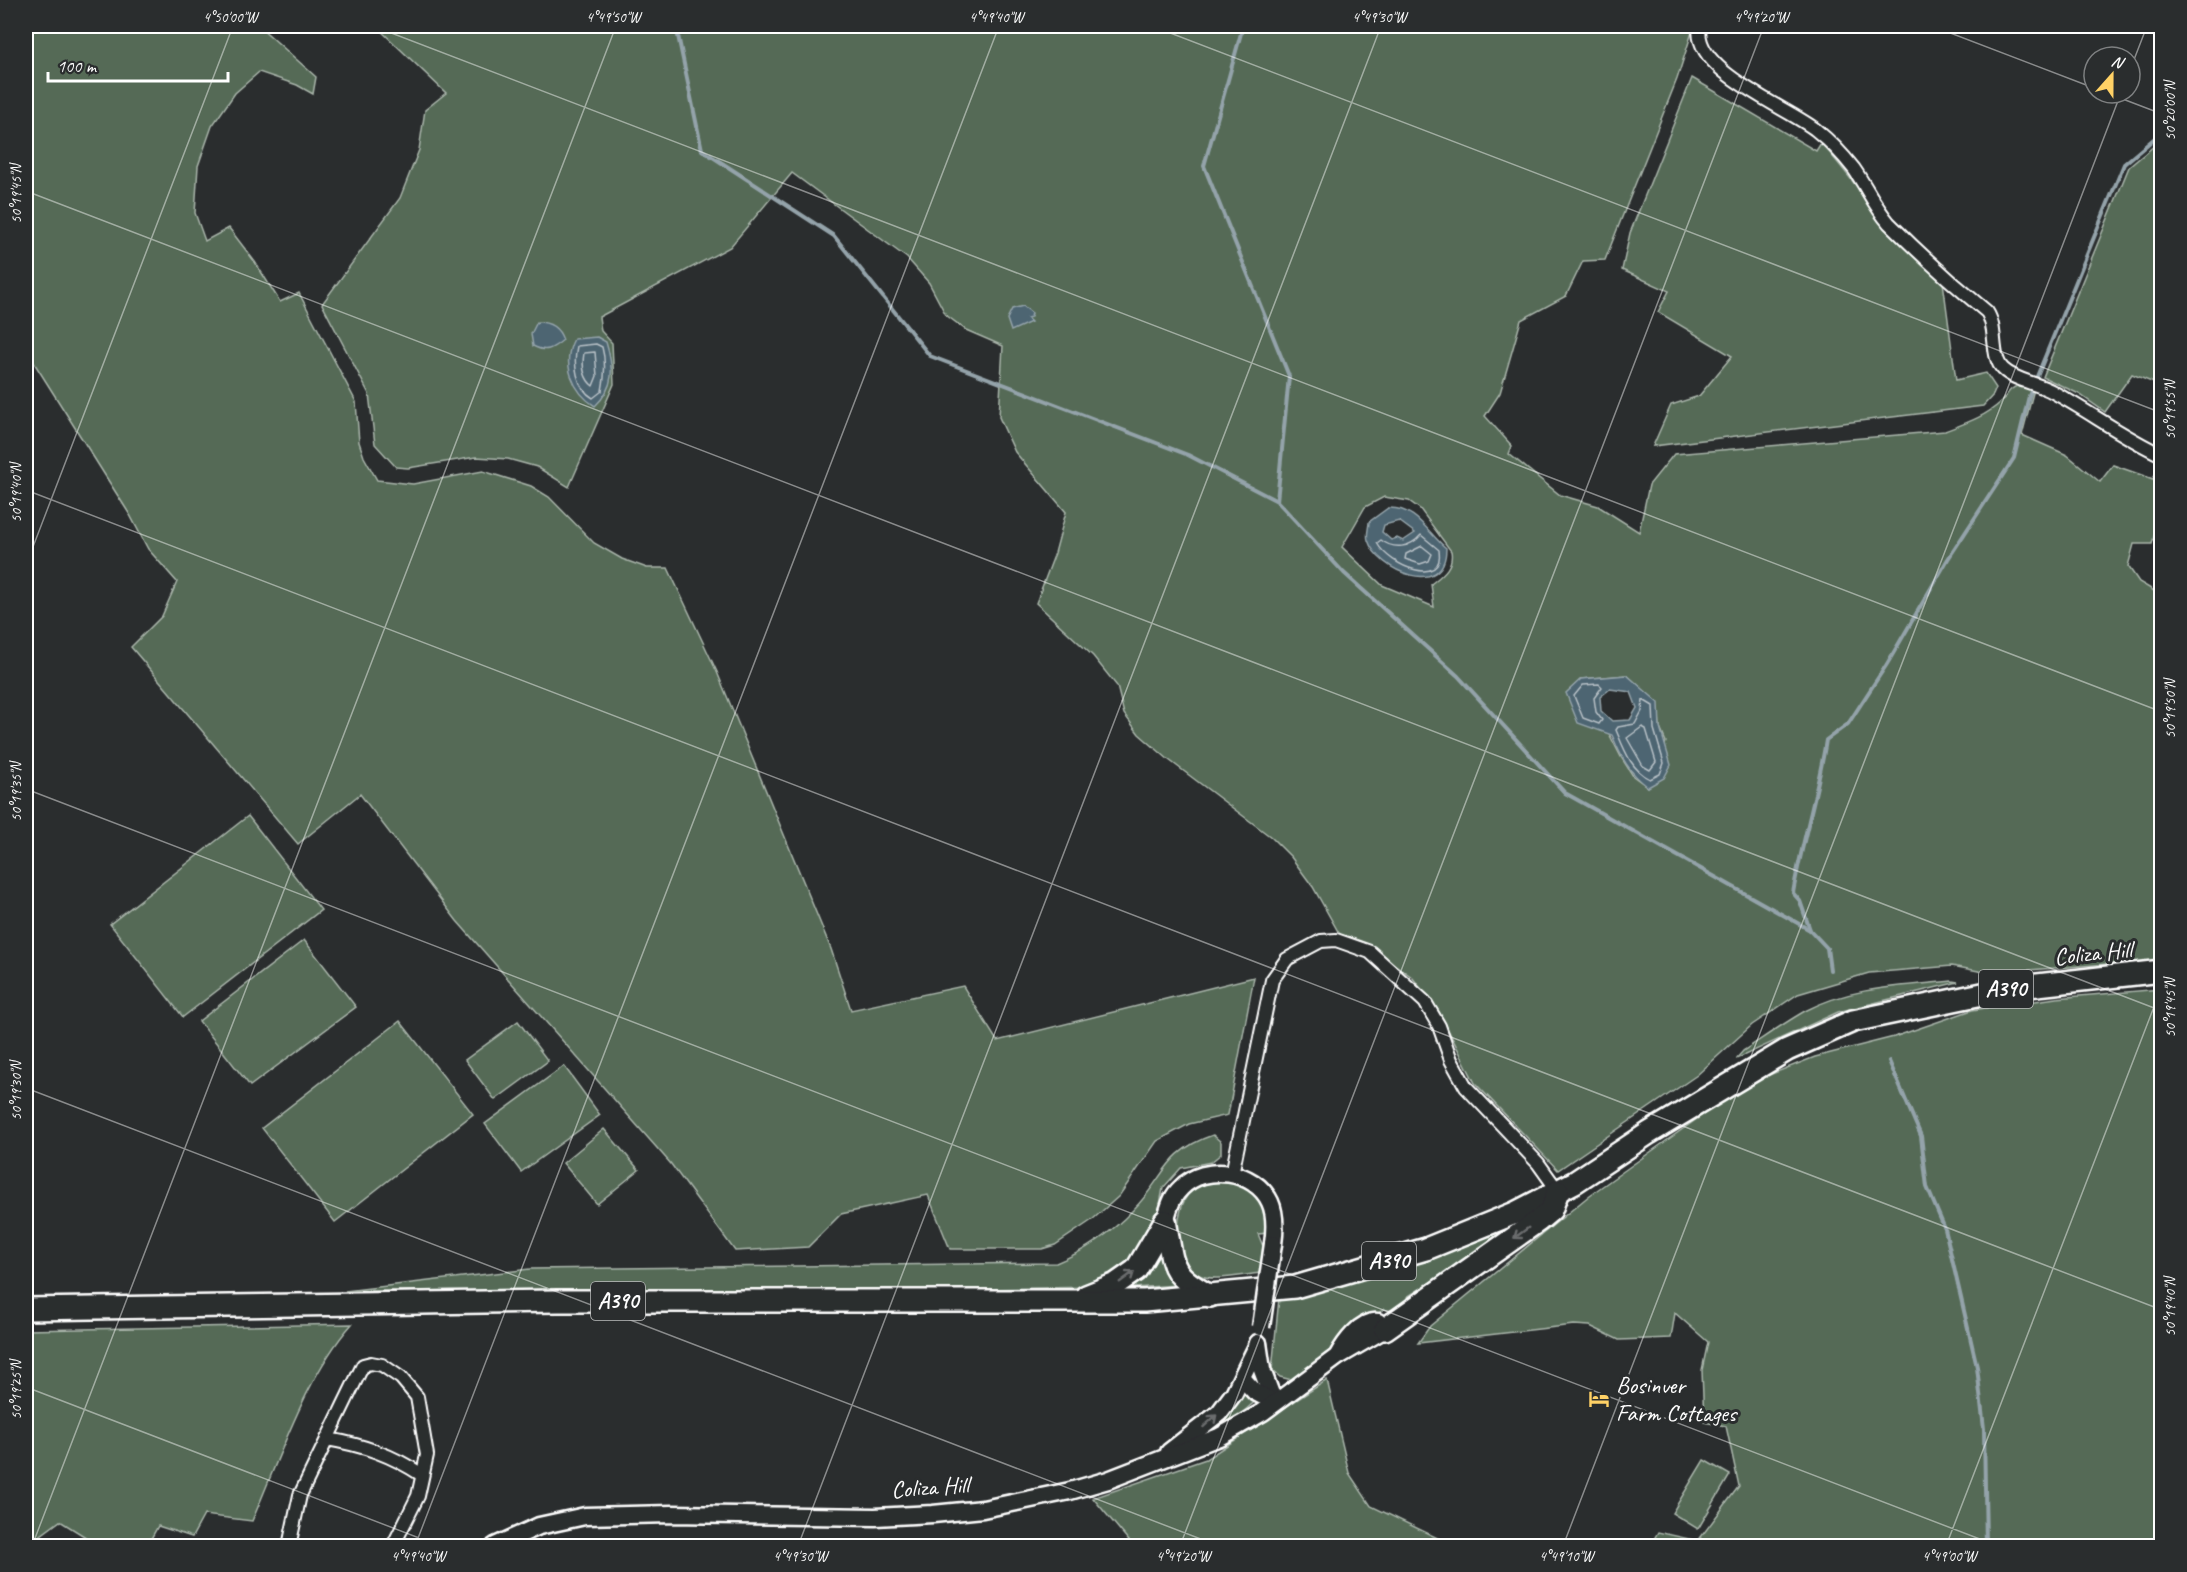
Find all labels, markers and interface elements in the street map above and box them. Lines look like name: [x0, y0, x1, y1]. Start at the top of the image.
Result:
text: 4°50'00"W: [203, 8, 260, 27]
text: 4°49'50"W: [586, 8, 643, 27]
text: 4°49'40"W: [969, 8, 1026, 27]
text: 4°49'30"W: [1352, 8, 1409, 27]
text: 4°49'20"W: [1734, 8, 1791, 27]
scale bar: [48, 45, 228, 83]
north arrow: [2082, 45, 2142, 105]
text: N: [2109, 51, 2128, 74]
text: 100 m: [57, 55, 98, 77]
text: 50°20'00"N: [2161, 78, 2180, 141]
text: 50°19'45"N: [7, 161, 26, 224]
text: 50°19'55"N: [2161, 377, 2180, 440]
text: 50°19'40"N: [7, 460, 26, 523]
text: 50°19'50"N: [2161, 676, 2180, 739]
text: 50°19'35"N: [7, 759, 26, 822]
street label: Coliza Hill: [2053, 934, 2137, 972]
road number: A390: [1979, 970, 2033, 1008]
text: 50°19'45"N: [2161, 975, 2180, 1038]
text: 50°19'30"N: [7, 1058, 26, 1121]
one-way arrow: [1513, 1227, 1529, 1239]
road number: A390: [1362, 1242, 1416, 1280]
one-way arrow: [1119, 1270, 1135, 1283]
text: 50°19'40"N: [2161, 1274, 2180, 1337]
road number: A390: [591, 1282, 645, 1320]
text: 50°19'25"N: [7, 1357, 26, 1420]
place label: Bosinver Farm Cottages: [1616, 1370, 1738, 1428]
hotel icon: Bosinver Farm Cottages: [1587, 1387, 1611, 1411]
one-way arrow: [1202, 1414, 1217, 1428]
street label: Coliza Hill: [890, 1469, 974, 1505]
text: 4°49'40"W: [391, 1547, 448, 1566]
text: 4°49'30"W: [773, 1547, 830, 1566]
text: 4°49'20"W: [1156, 1547, 1213, 1566]
text: 4°49'10"W: [1539, 1547, 1596, 1566]
text: 4°49'00"W: [1922, 1547, 1979, 1566]

